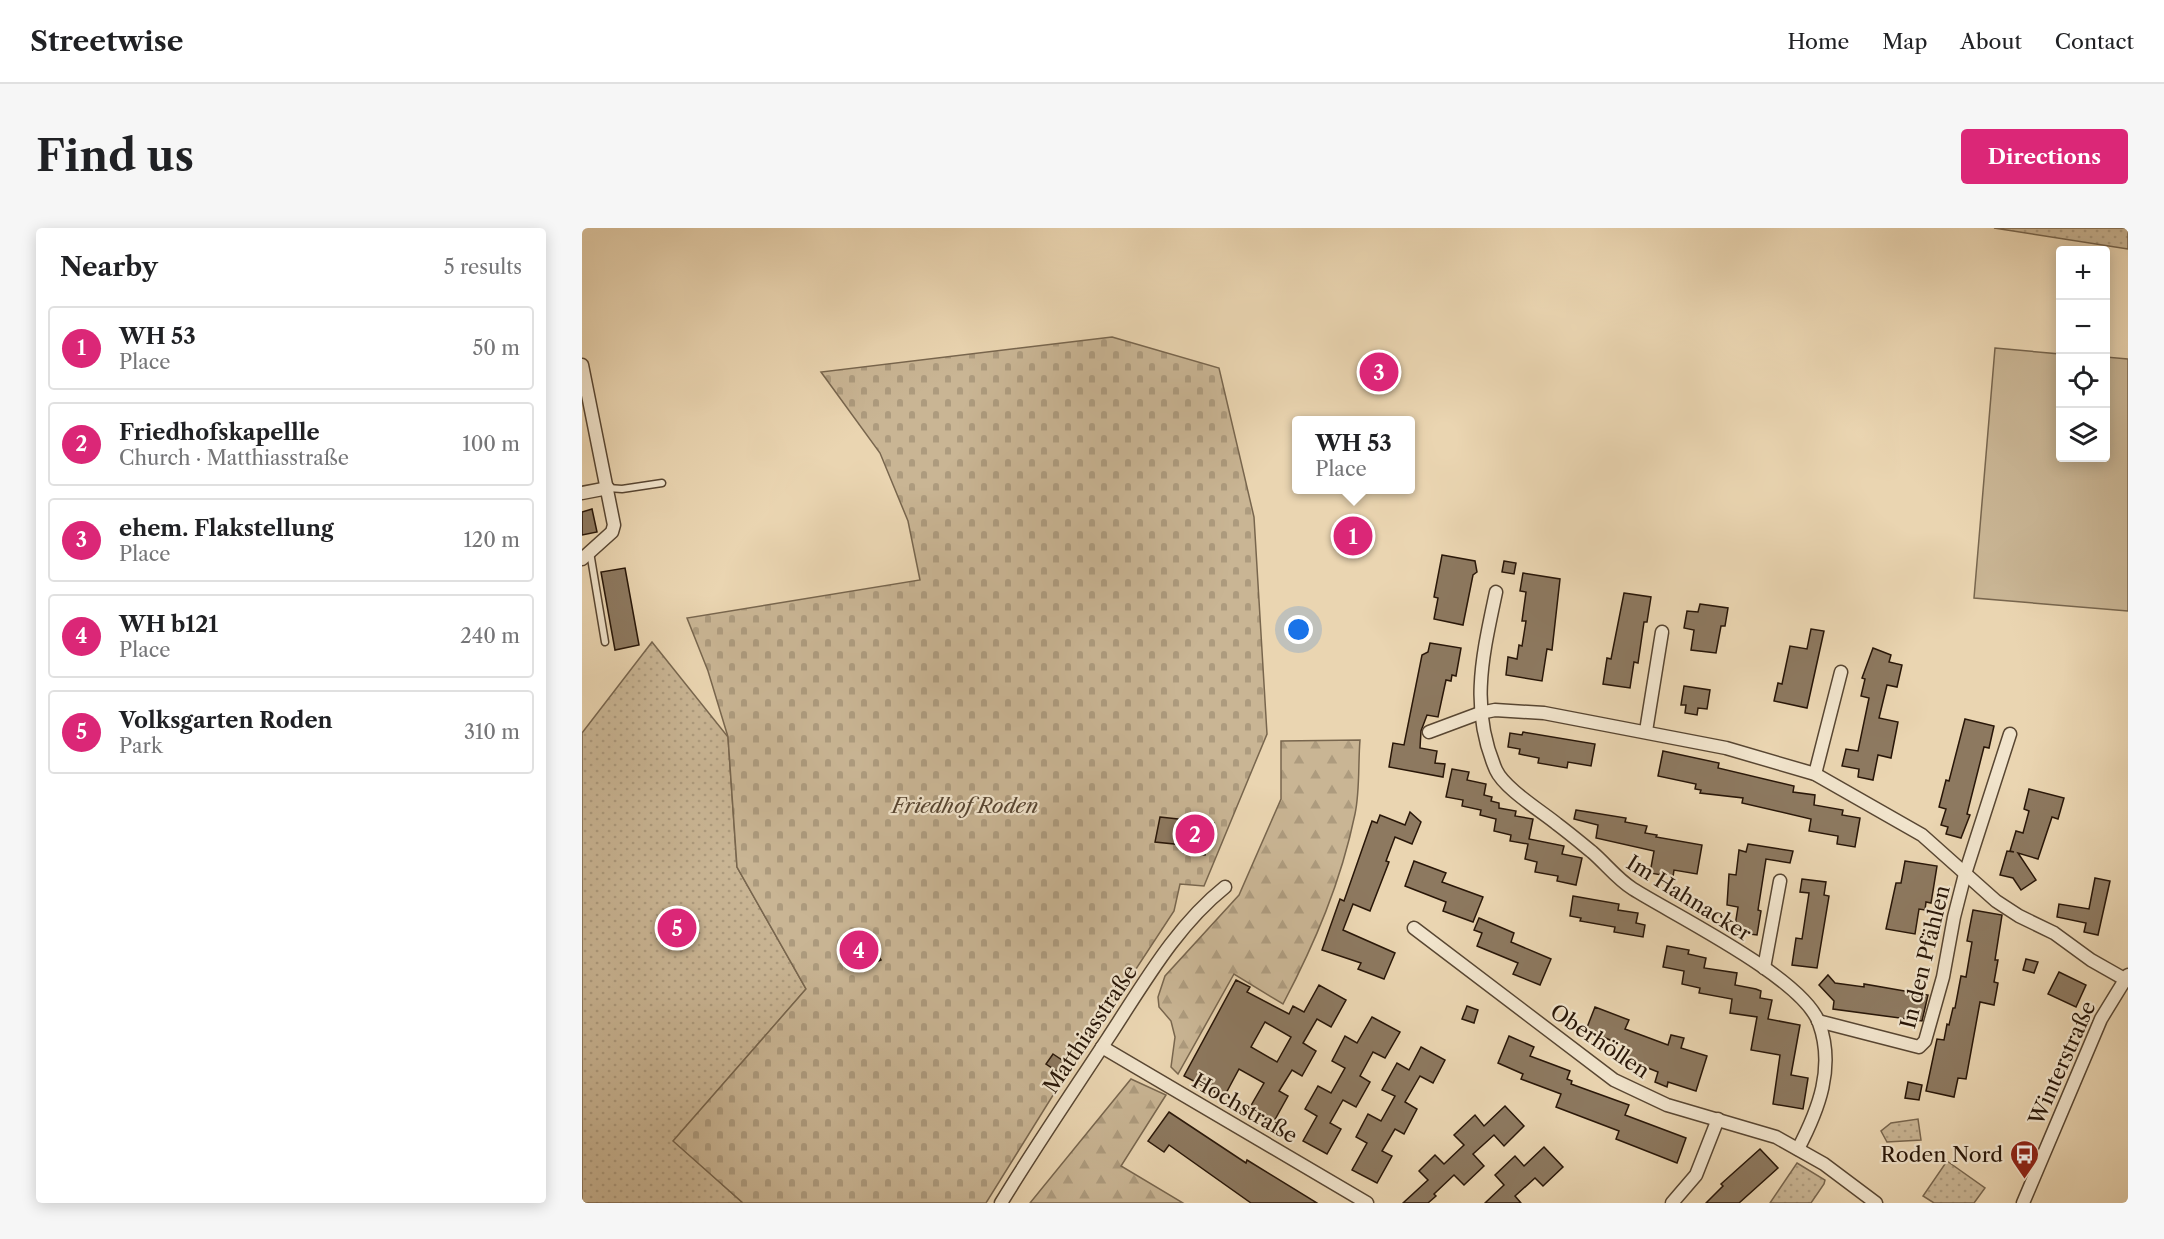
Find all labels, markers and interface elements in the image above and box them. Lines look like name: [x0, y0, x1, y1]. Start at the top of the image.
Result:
text: Streetwise: [30, 24, 184, 58]
text: Home: [1788, 29, 1849, 54]
text: Map: [1882, 29, 1927, 54]
text: About: [1960, 29, 2022, 54]
text: Contact: [2055, 29, 2134, 54]
button: Directions: [1961, 129, 2128, 184]
text: Find us: [36, 130, 194, 182]
map controls: [2056, 246, 2110, 462]
button: +: [2056, 246, 2110, 300]
text: Nearby: [60, 251, 158, 283]
text: 5 results: [444, 255, 522, 279]
button: −: [2056, 300, 2110, 354]
text: WH 53: [119, 323, 196, 350]
text: 1: [77, 336, 86, 360]
text: 50 m: [473, 336, 520, 360]
text: Place: [119, 350, 170, 374]
pin: 3: [1360, 350, 1398, 394]
button: locate: [2056, 354, 2110, 408]
button: layers: [2056, 408, 2110, 462]
popup: [1292, 416, 1415, 494]
text: Friedhofskapellle: [119, 419, 320, 446]
text: WH 53: [1315, 430, 1392, 457]
text: 2: [76, 432, 87, 456]
text: 100 m: [462, 432, 520, 456]
text: Church · Matthiasstraße: [119, 446, 349, 470]
text: Place: [1315, 457, 1367, 481]
pin: 1: [1334, 514, 1372, 558]
text: ehem. Flakstellung: [119, 515, 334, 542]
text: 3: [76, 528, 87, 552]
text: 120 m: [463, 528, 520, 552]
text: Place: [119, 542, 170, 566]
text: WH b121: [119, 611, 218, 638]
your location: [1284, 615, 1313, 644]
text: 4: [76, 624, 87, 648]
text: 240 m: [460, 624, 520, 648]
text: Place: [119, 638, 170, 662]
text: Volksgarten Roden: [119, 707, 333, 734]
text: 5: [76, 720, 87, 744]
text: 310 m: [464, 720, 520, 744]
text: Park: [119, 734, 162, 758]
park label: Friedhof Roden: [890, 793, 1038, 818]
pin: 2: [1176, 812, 1214, 856]
street label: Im Hahnacker: [1622, 850, 1756, 946]
street label: In den Pfählen: [1895, 883, 1955, 1031]
pin: 5: [658, 906, 697, 950]
pin: 4: [840, 928, 878, 972]
street label: Matthiasstraße: [1038, 960, 1142, 1098]
street label: Winterstraße: [2023, 997, 2101, 1130]
street label: Oberhöllen: [1546, 999, 1654, 1083]
street label: Hochstraße: [1188, 1068, 1302, 1148]
bus stop icon: Roden Nord: [2008, 1138, 2040, 1180]
place label: Roden Nord: [1881, 1142, 2003, 1167]

